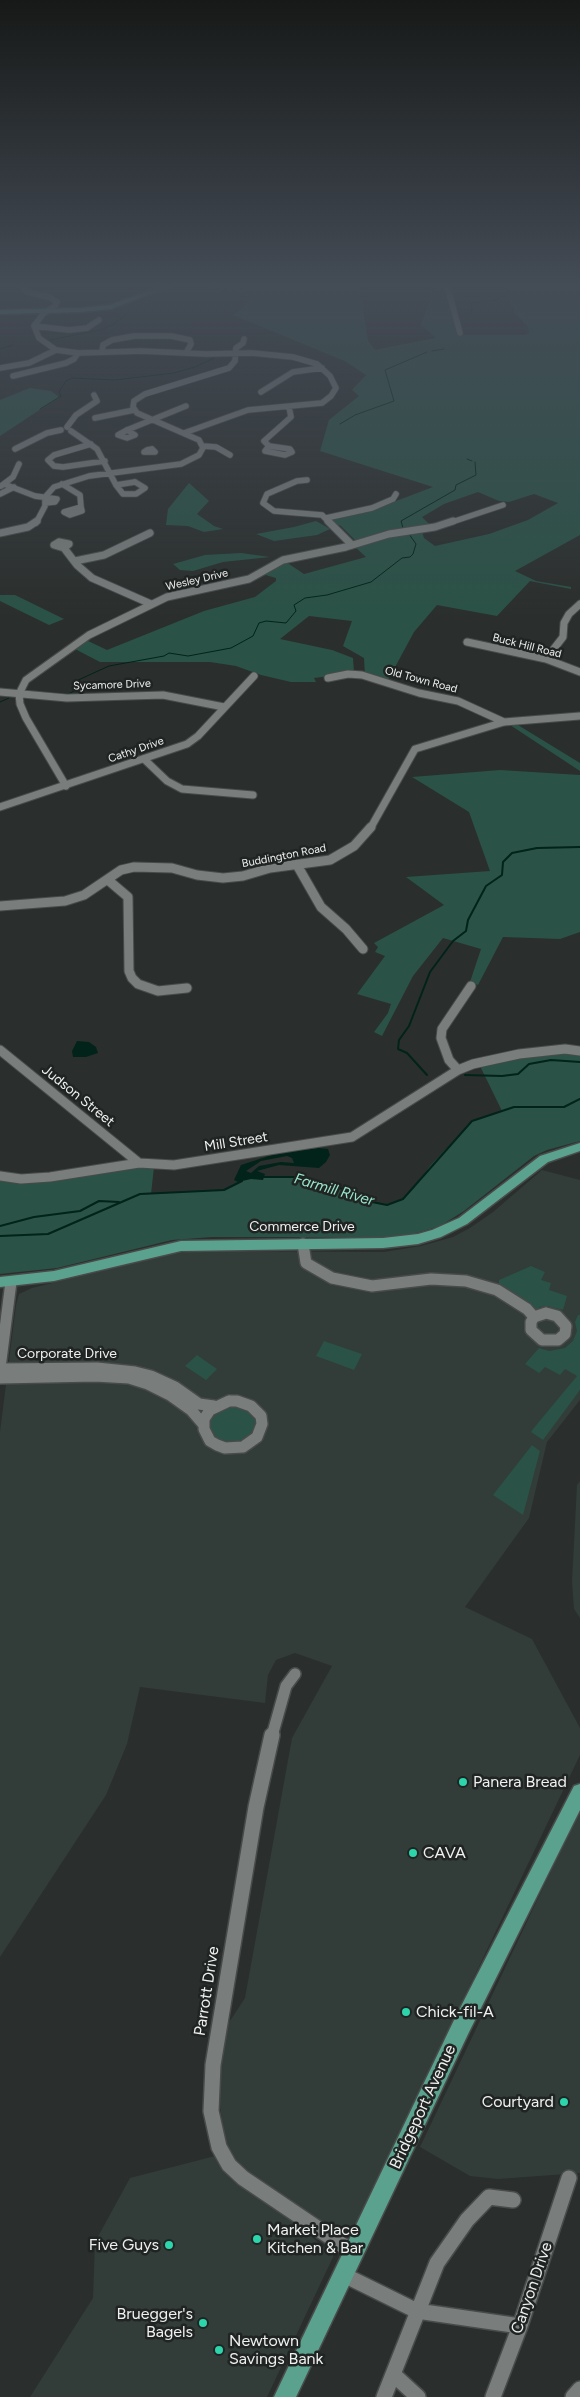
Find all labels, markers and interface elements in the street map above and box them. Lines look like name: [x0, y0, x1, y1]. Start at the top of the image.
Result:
street label: Wesley Drive: [165, 566, 229, 594]
street label: Buck Hill Road: [491, 631, 563, 661]
street label: Old Town Road: [383, 664, 459, 696]
street label: Sycamore Drive: [73, 677, 151, 693]
street label: Cathy Drive: [107, 734, 165, 766]
street label: Buddington Road: [241, 841, 327, 871]
street label: Judson Street: [38, 1062, 118, 1130]
street label: Mill Street: [203, 1129, 269, 1155]
water label: Farmill River: [292, 1170, 376, 1210]
street label: Commerce Drive: [249, 1219, 355, 1235]
street label: Corporate Drive: [17, 1346, 117, 1362]
place label: Panera Bread: [473, 1772, 567, 1792]
marker: Panera Bread: [457, 1776, 469, 1788]
place label: CAVA: [423, 1843, 466, 1863]
marker: CAVA: [407, 1847, 419, 1859]
street label: Parrott Drive: [190, 1945, 224, 2037]
place label: Chick-fil-A: [416, 2002, 494, 2022]
marker: Chick-fil-A: [400, 2006, 412, 2018]
street label: Bridgeport Avenue: [386, 2042, 460, 2172]
place label: Courtyard: [482, 2092, 554, 2112]
marker: Courtyard: [558, 2096, 570, 2108]
place label: Market Place Kitchen & Bar: [267, 2220, 363, 2258]
marker: Market Place Kitchen & Bar: [251, 2233, 263, 2245]
place label: Five Guys: [89, 2235, 159, 2255]
marker: Five Guys: [163, 2239, 175, 2251]
street label: Canyon Drive: [507, 2240, 557, 2336]
place label: Bruegger's Bagels: [117, 2304, 193, 2342]
marker: Bruegger's Bagels: [197, 2317, 209, 2329]
place label: Newtown Savings Bank: [229, 2331, 323, 2369]
marker: Newtown Savings Bank: [213, 2344, 225, 2356]

